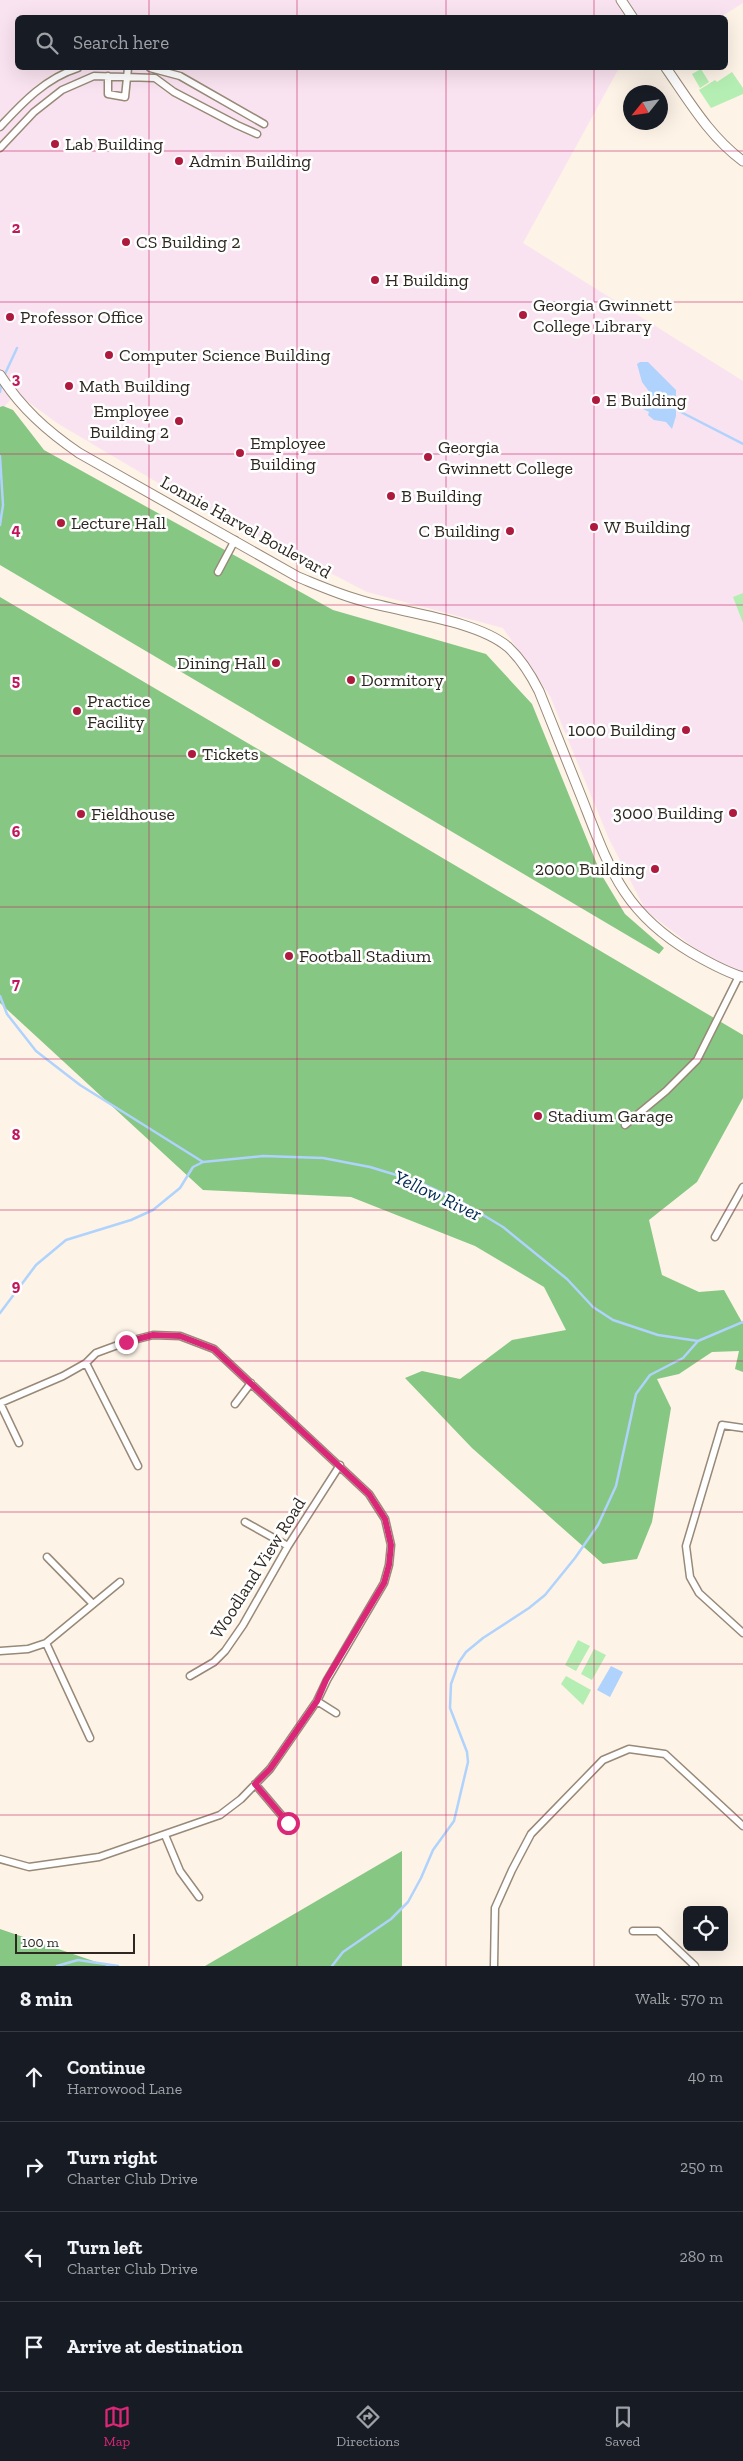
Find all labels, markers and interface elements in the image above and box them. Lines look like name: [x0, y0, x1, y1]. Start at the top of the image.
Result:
search box: [15, 15, 728, 70]
icon: search: [33, 29, 61, 57]
text: Search here: [73, 31, 169, 54]
north arrow: [623, 85, 668, 130]
place label: Lab Building: [65, 133, 163, 155]
marker: Lab Building: [49, 138, 61, 150]
place label: Admin Building: [189, 150, 311, 172]
marker: Admin Building: [173, 155, 185, 167]
text: 2: [12, 218, 21, 237]
place label: CS Building 2: [136, 231, 241, 253]
marker: CS Building 2: [120, 236, 132, 248]
place label: H Building: [385, 269, 469, 291]
marker: H Building: [369, 274, 381, 286]
place label: Georgia Gwinnett College Library: [533, 294, 672, 337]
place label: Professor Office: [20, 306, 143, 328]
marker: Georgia Gwinnett College Library: [517, 309, 529, 321]
marker: Professor Office: [4, 311, 16, 323]
place label: Computer Science Building: [119, 344, 331, 366]
marker: Computer Science Building: [103, 349, 115, 361]
text: 3: [12, 369, 21, 388]
place label: Math Building: [79, 375, 190, 397]
marker: Math Building: [63, 380, 75, 392]
place label: E Building: [606, 389, 687, 411]
marker: E Building: [590, 394, 602, 406]
place label: Employee Building 2: [90, 400, 169, 443]
marker: Employee Building 2: [173, 415, 185, 427]
place label: Employee Building: [250, 432, 326, 475]
place label: Georgia Gwinnett College: [438, 436, 573, 479]
marker: Employee Building: [234, 447, 246, 459]
marker: Georgia Gwinnett College: [422, 451, 434, 463]
street label: Lonnie Harvel Boulevard: [157, 471, 335, 583]
place label: B Building: [401, 485, 482, 507]
marker: B Building: [385, 490, 397, 502]
place label: Lecture Hall: [71, 512, 166, 534]
place label: W Building: [604, 516, 690, 538]
marker: Lecture Hall: [55, 517, 67, 529]
text: 4: [11, 520, 21, 539]
place label: C Building: [418, 520, 500, 542]
marker: W Building: [588, 521, 600, 533]
marker: C Building: [504, 525, 516, 537]
place label: Dining Hall: [177, 652, 266, 674]
marker: Dining Hall: [270, 657, 282, 669]
place label: Dormitory: [361, 669, 445, 691]
text: 5: [12, 671, 20, 690]
marker: Dormitory: [345, 674, 357, 686]
place label: Practice Facility: [87, 690, 150, 733]
marker: Practice Facility: [71, 705, 83, 717]
place label: 1000 Building: [568, 719, 676, 741]
marker: 1000 Building: [680, 724, 692, 736]
place label: Tickets: [202, 743, 259, 765]
marker: Tickets: [186, 748, 198, 760]
place label: 3000 Building: [613, 802, 723, 824]
place label: Fieldhouse: [91, 803, 175, 825]
marker: 3000 Building: [727, 807, 739, 819]
marker: Fieldhouse: [75, 808, 87, 820]
text: 6: [12, 822, 21, 841]
place label: 2000 Building: [535, 858, 645, 880]
marker: 2000 Building: [649, 863, 661, 875]
place label: Football Stadium: [299, 945, 432, 967]
marker: Football Stadium: [283, 950, 295, 962]
text: 7: [12, 974, 20, 993]
place label: Stadium Garage: [548, 1105, 673, 1127]
marker: Stadium Garage: [532, 1110, 544, 1122]
text: 8: [12, 1125, 21, 1144]
water label: Yellow River: [390, 1165, 486, 1226]
text: 9: [12, 1276, 21, 1295]
route end: [115, 1331, 138, 1354]
street label: Woodland View Road: [206, 1493, 310, 1643]
route start: [277, 1812, 300, 1835]
map controls: [683, 1906, 728, 1951]
button: locate: [683, 1906, 728, 1951]
scale bar: [15, 1931, 135, 1954]
text: 100 m: [22, 1934, 59, 1951]
text: 8 min: [20, 1986, 72, 2011]
text: Walk · 570 m: [635, 1989, 723, 2008]
text: Continue: [67, 2056, 145, 2079]
icon: ahead: [20, 2063, 48, 2091]
text: 40 m: [688, 2067, 723, 2086]
text: Harrowood Lane: [67, 2079, 182, 2098]
text: Turn right: [67, 2146, 157, 2169]
icon: right: [20, 2153, 48, 2181]
text: 250 m: [680, 2157, 723, 2176]
text: Charter Club Drive: [67, 2169, 198, 2188]
text: Turn left: [67, 2236, 142, 2259]
icon: left: [20, 2243, 48, 2271]
text: 280 m: [679, 2247, 723, 2266]
text: Charter Club Drive: [67, 2259, 198, 2278]
icon: arrive: [20, 2333, 48, 2361]
text: Arrive at destination: [67, 2335, 243, 2358]
tab: Map: [103, 2403, 131, 2450]
tab: Directions: [336, 2403, 400, 2450]
tab: Saved: [605, 2403, 640, 2450]

